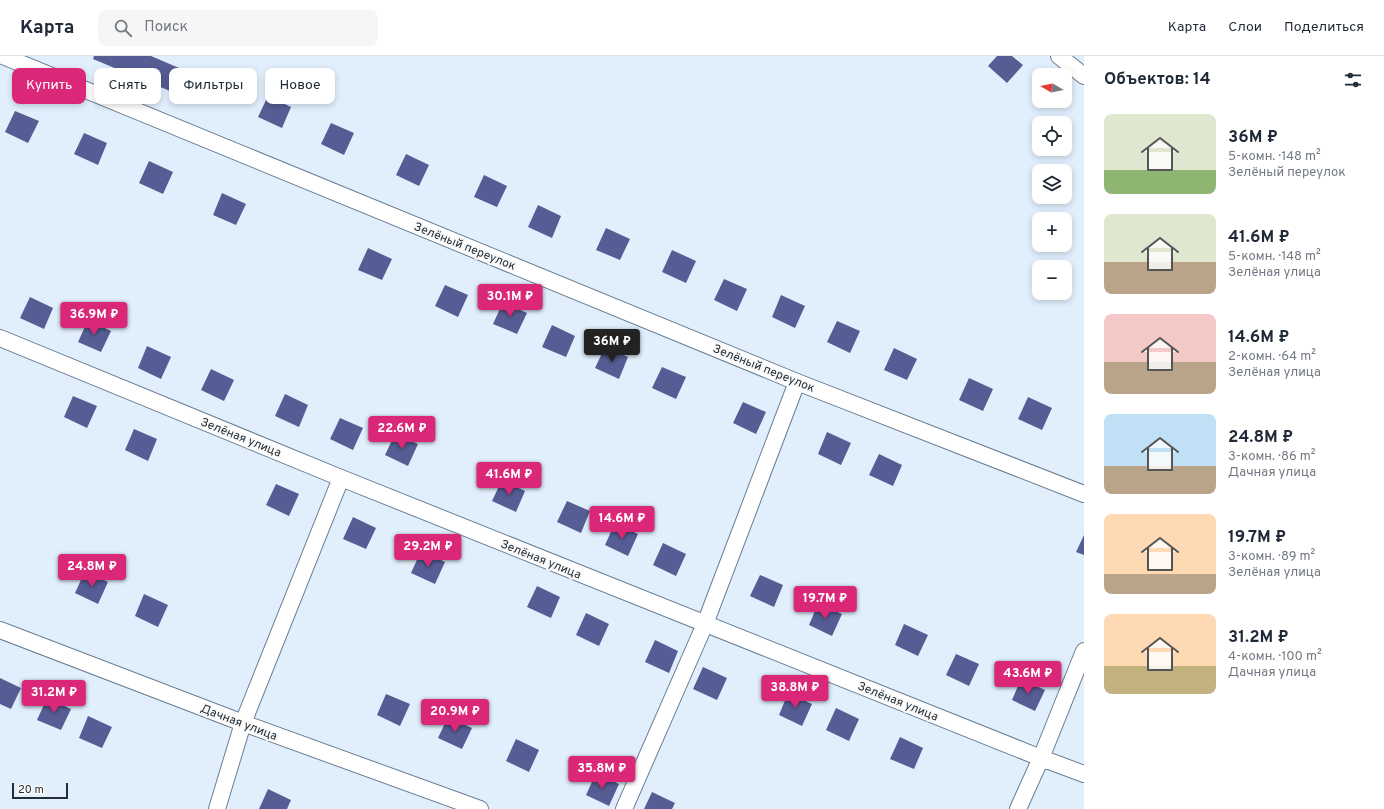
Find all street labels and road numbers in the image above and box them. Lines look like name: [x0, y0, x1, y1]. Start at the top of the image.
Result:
street label: Зелёный переулок: [411, 219, 518, 275]
street label: Зелёный переулок: [710, 341, 817, 397]
street label: Зелёная улица: [198, 414, 283, 461]
street label: Зелёная улица: [498, 536, 583, 583]
street label: Зелёная улица: [855, 678, 940, 725]
street label: Дачная улица: [198, 701, 279, 745]

